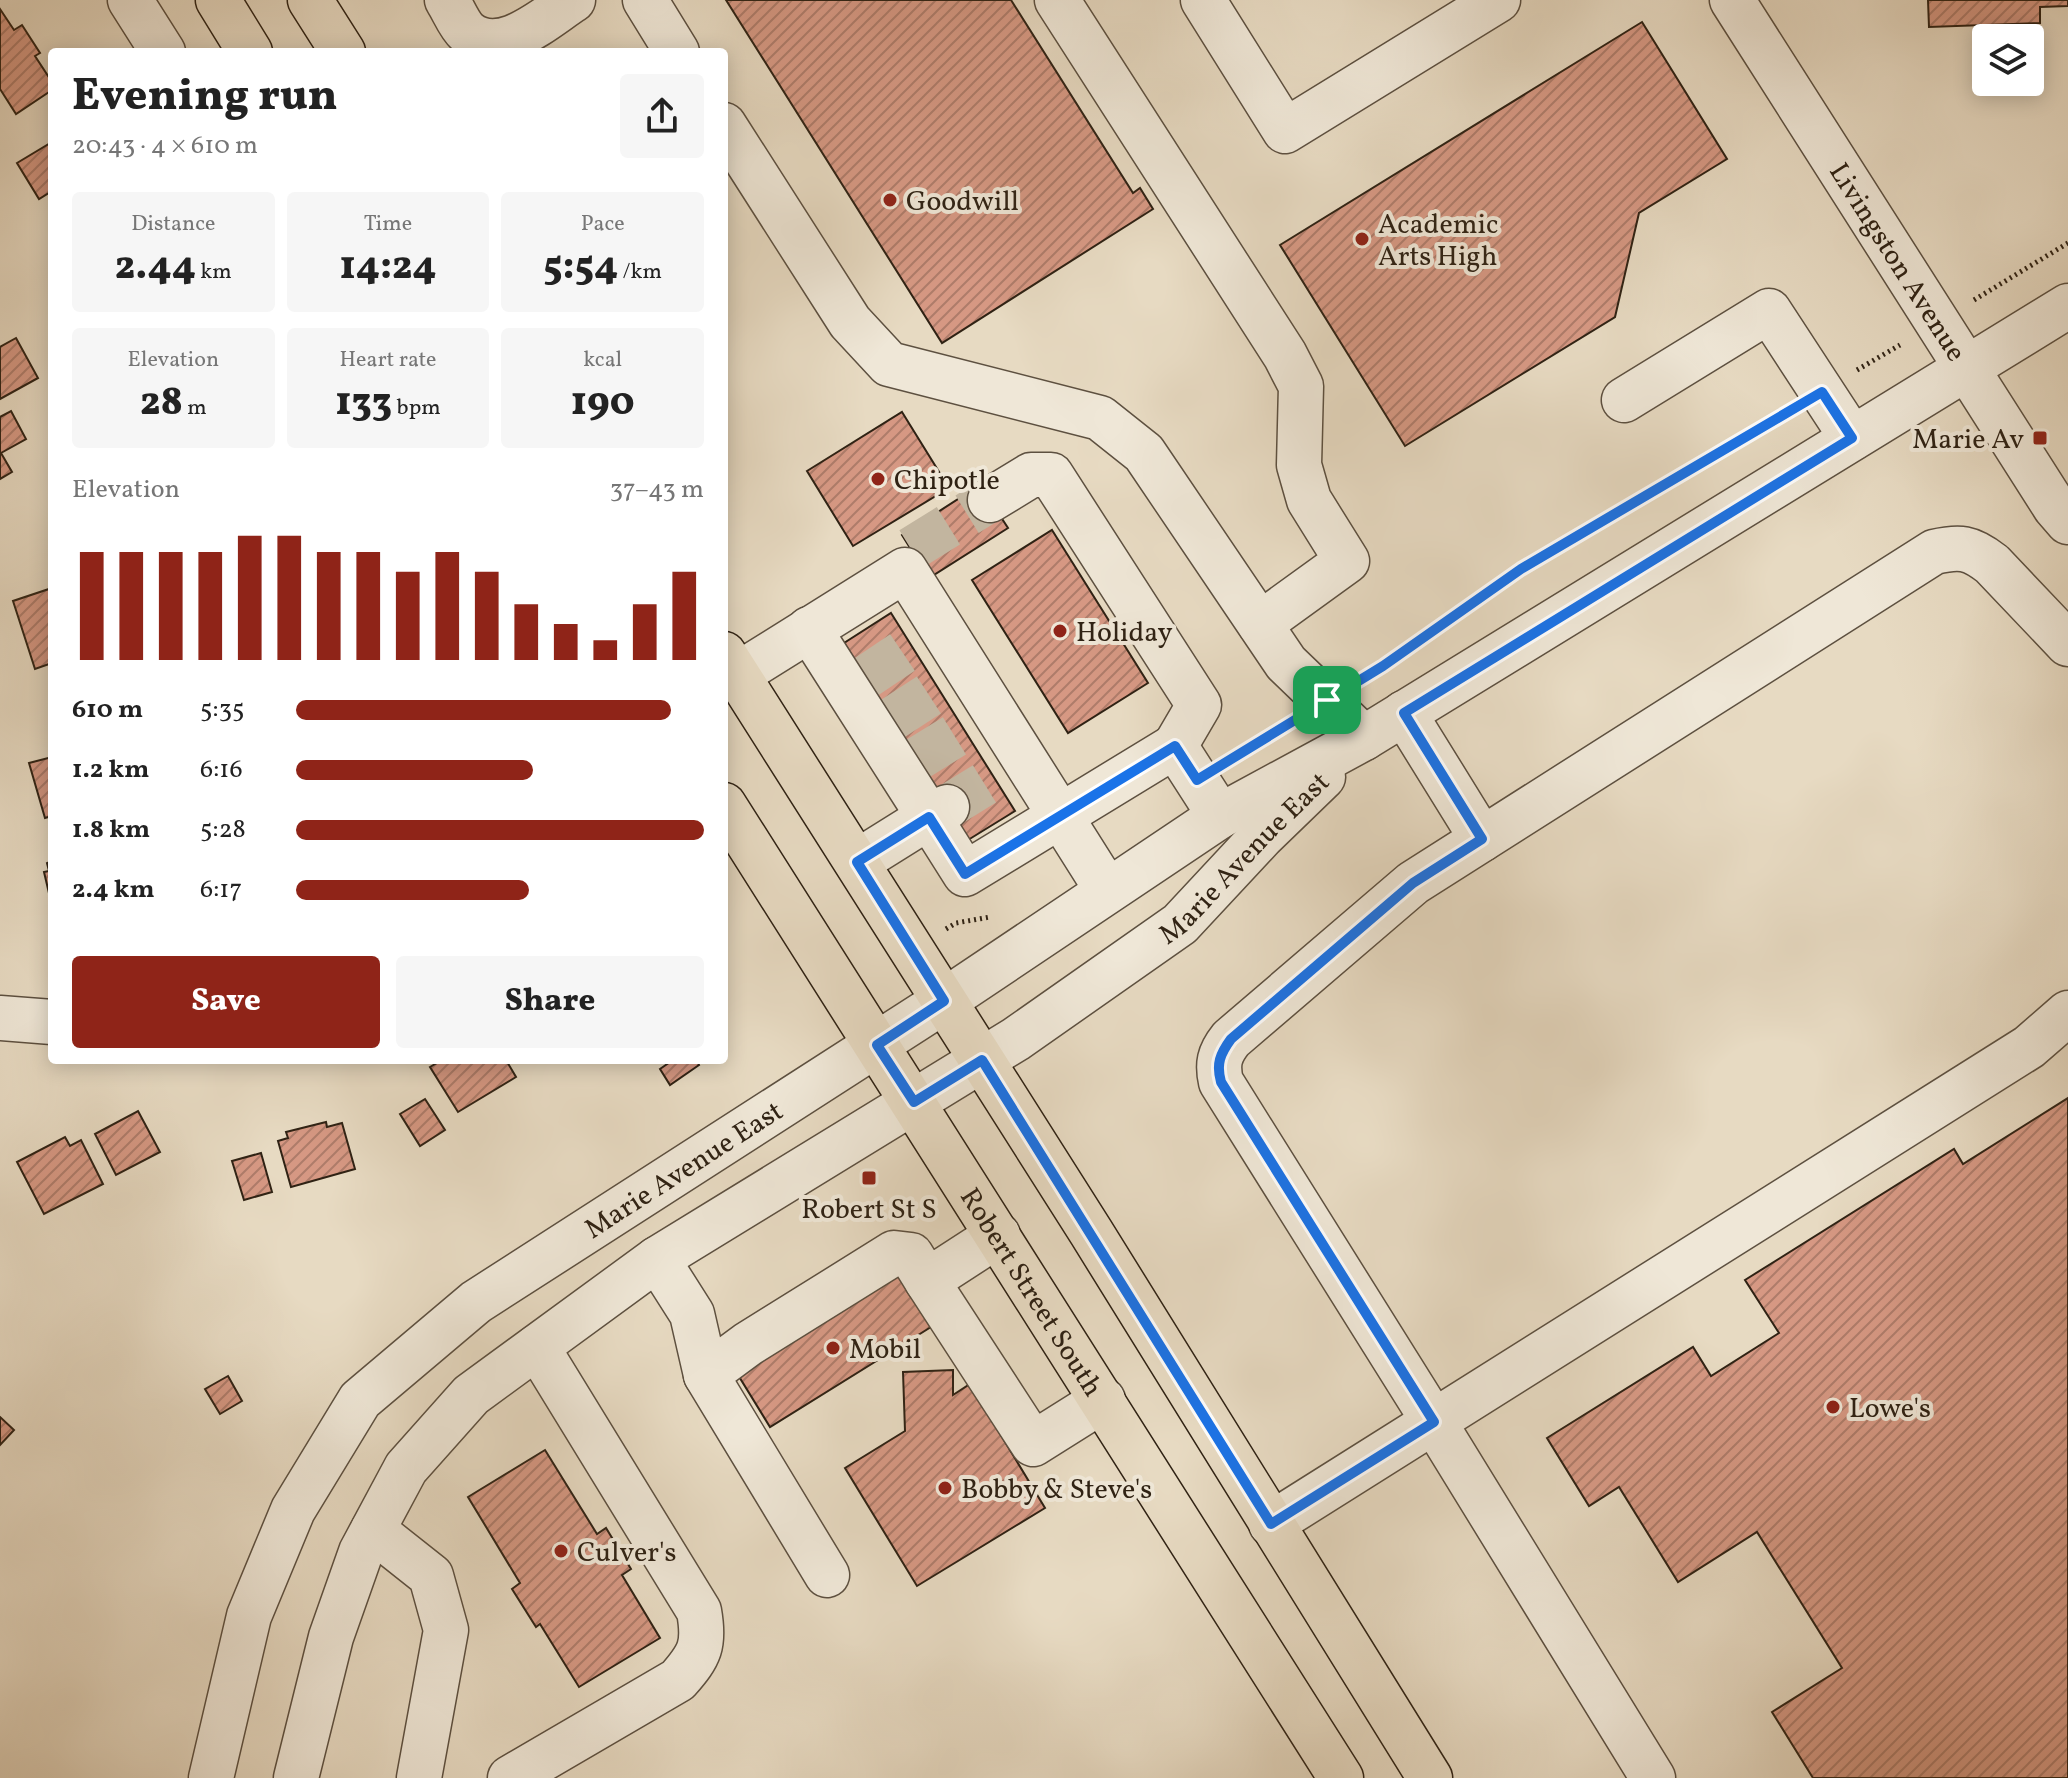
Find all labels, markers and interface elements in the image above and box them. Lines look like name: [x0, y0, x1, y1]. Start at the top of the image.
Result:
map controls: [1972, 24, 2044, 96]
button: layers: [1972, 24, 2044, 96]
text: Evening run: [72, 67, 338, 128]
button: share: [620, 74, 704, 158]
text: 20:43 · 4 × 610 m: [72, 128, 258, 164]
street label: Livingston Avenue: [1819, 156, 1974, 370]
place label: Goodwill: [906, 183, 1019, 222]
marker: Goodwill: [881, 191, 899, 209]
place label: Academic Arts High: [1378, 206, 1498, 277]
text: Distance: [131, 209, 215, 240]
text: Time: [364, 209, 412, 240]
text: Pace: [581, 209, 625, 240]
marker: Academic Arts High: [1353, 230, 1371, 248]
text: 2.44: [115, 240, 196, 296]
text: 14:24: [339, 240, 437, 296]
text: 5:54: [543, 240, 618, 296]
text: km: [196, 257, 232, 288]
text: /km: [618, 257, 662, 288]
text: Elevation: [128, 345, 219, 376]
text: Heart rate: [339, 345, 437, 376]
text: kcal: [583, 345, 622, 376]
text: 28: [140, 376, 183, 432]
text: 133: [335, 376, 392, 432]
text: 190: [571, 376, 635, 432]
text: m: [183, 393, 207, 424]
text: bpm: [392, 393, 441, 424]
place label: Marie Av: [1912, 421, 2024, 460]
marker: Marie Av: [2031, 429, 2049, 447]
place label: Chipotle: [894, 462, 1000, 501]
marker: Chipotle: [869, 470, 887, 488]
text: Elevation: [72, 472, 180, 508]
text: 37–43 m: [610, 472, 704, 508]
place label: Holiday: [1076, 614, 1173, 653]
marker: Holiday: [1051, 622, 1069, 640]
pin: [1293, 666, 1361, 734]
icon: arrive: [1305, 678, 1349, 722]
text: 610 m: [72, 692, 143, 728]
text: 5:35: [200, 692, 245, 728]
text: 1.2 km: [72, 752, 149, 788]
text: 6:16: [200, 752, 243, 788]
street label: Marie Avenue East: [1152, 764, 1339, 955]
text: 1.8 km: [72, 812, 150, 848]
text: 5:28: [200, 812, 246, 848]
text: 2.4 km: [72, 872, 155, 908]
text: 6:17: [200, 872, 242, 908]
button: Save: [72, 956, 380, 1048]
button: Share: [396, 956, 704, 1048]
street label: Marie Avenue East: [578, 1093, 791, 1249]
marker: Robert St S: [860, 1169, 878, 1187]
street label: Robert Street South: [949, 1181, 1111, 1405]
place label: Robert St S: [801, 1191, 937, 1230]
place label: Mobil: [849, 1331, 921, 1370]
marker: Mobil: [824, 1339, 842, 1357]
place label: Lowe's: [1849, 1390, 1931, 1429]
marker: Lowe's: [1824, 1398, 1842, 1416]
place label: Bobby & Steve's: [961, 1471, 1152, 1510]
marker: Bobby & Steve's: [936, 1479, 954, 1497]
place label: Culver's: [577, 1534, 677, 1573]
marker: Culver's: [552, 1542, 570, 1560]

